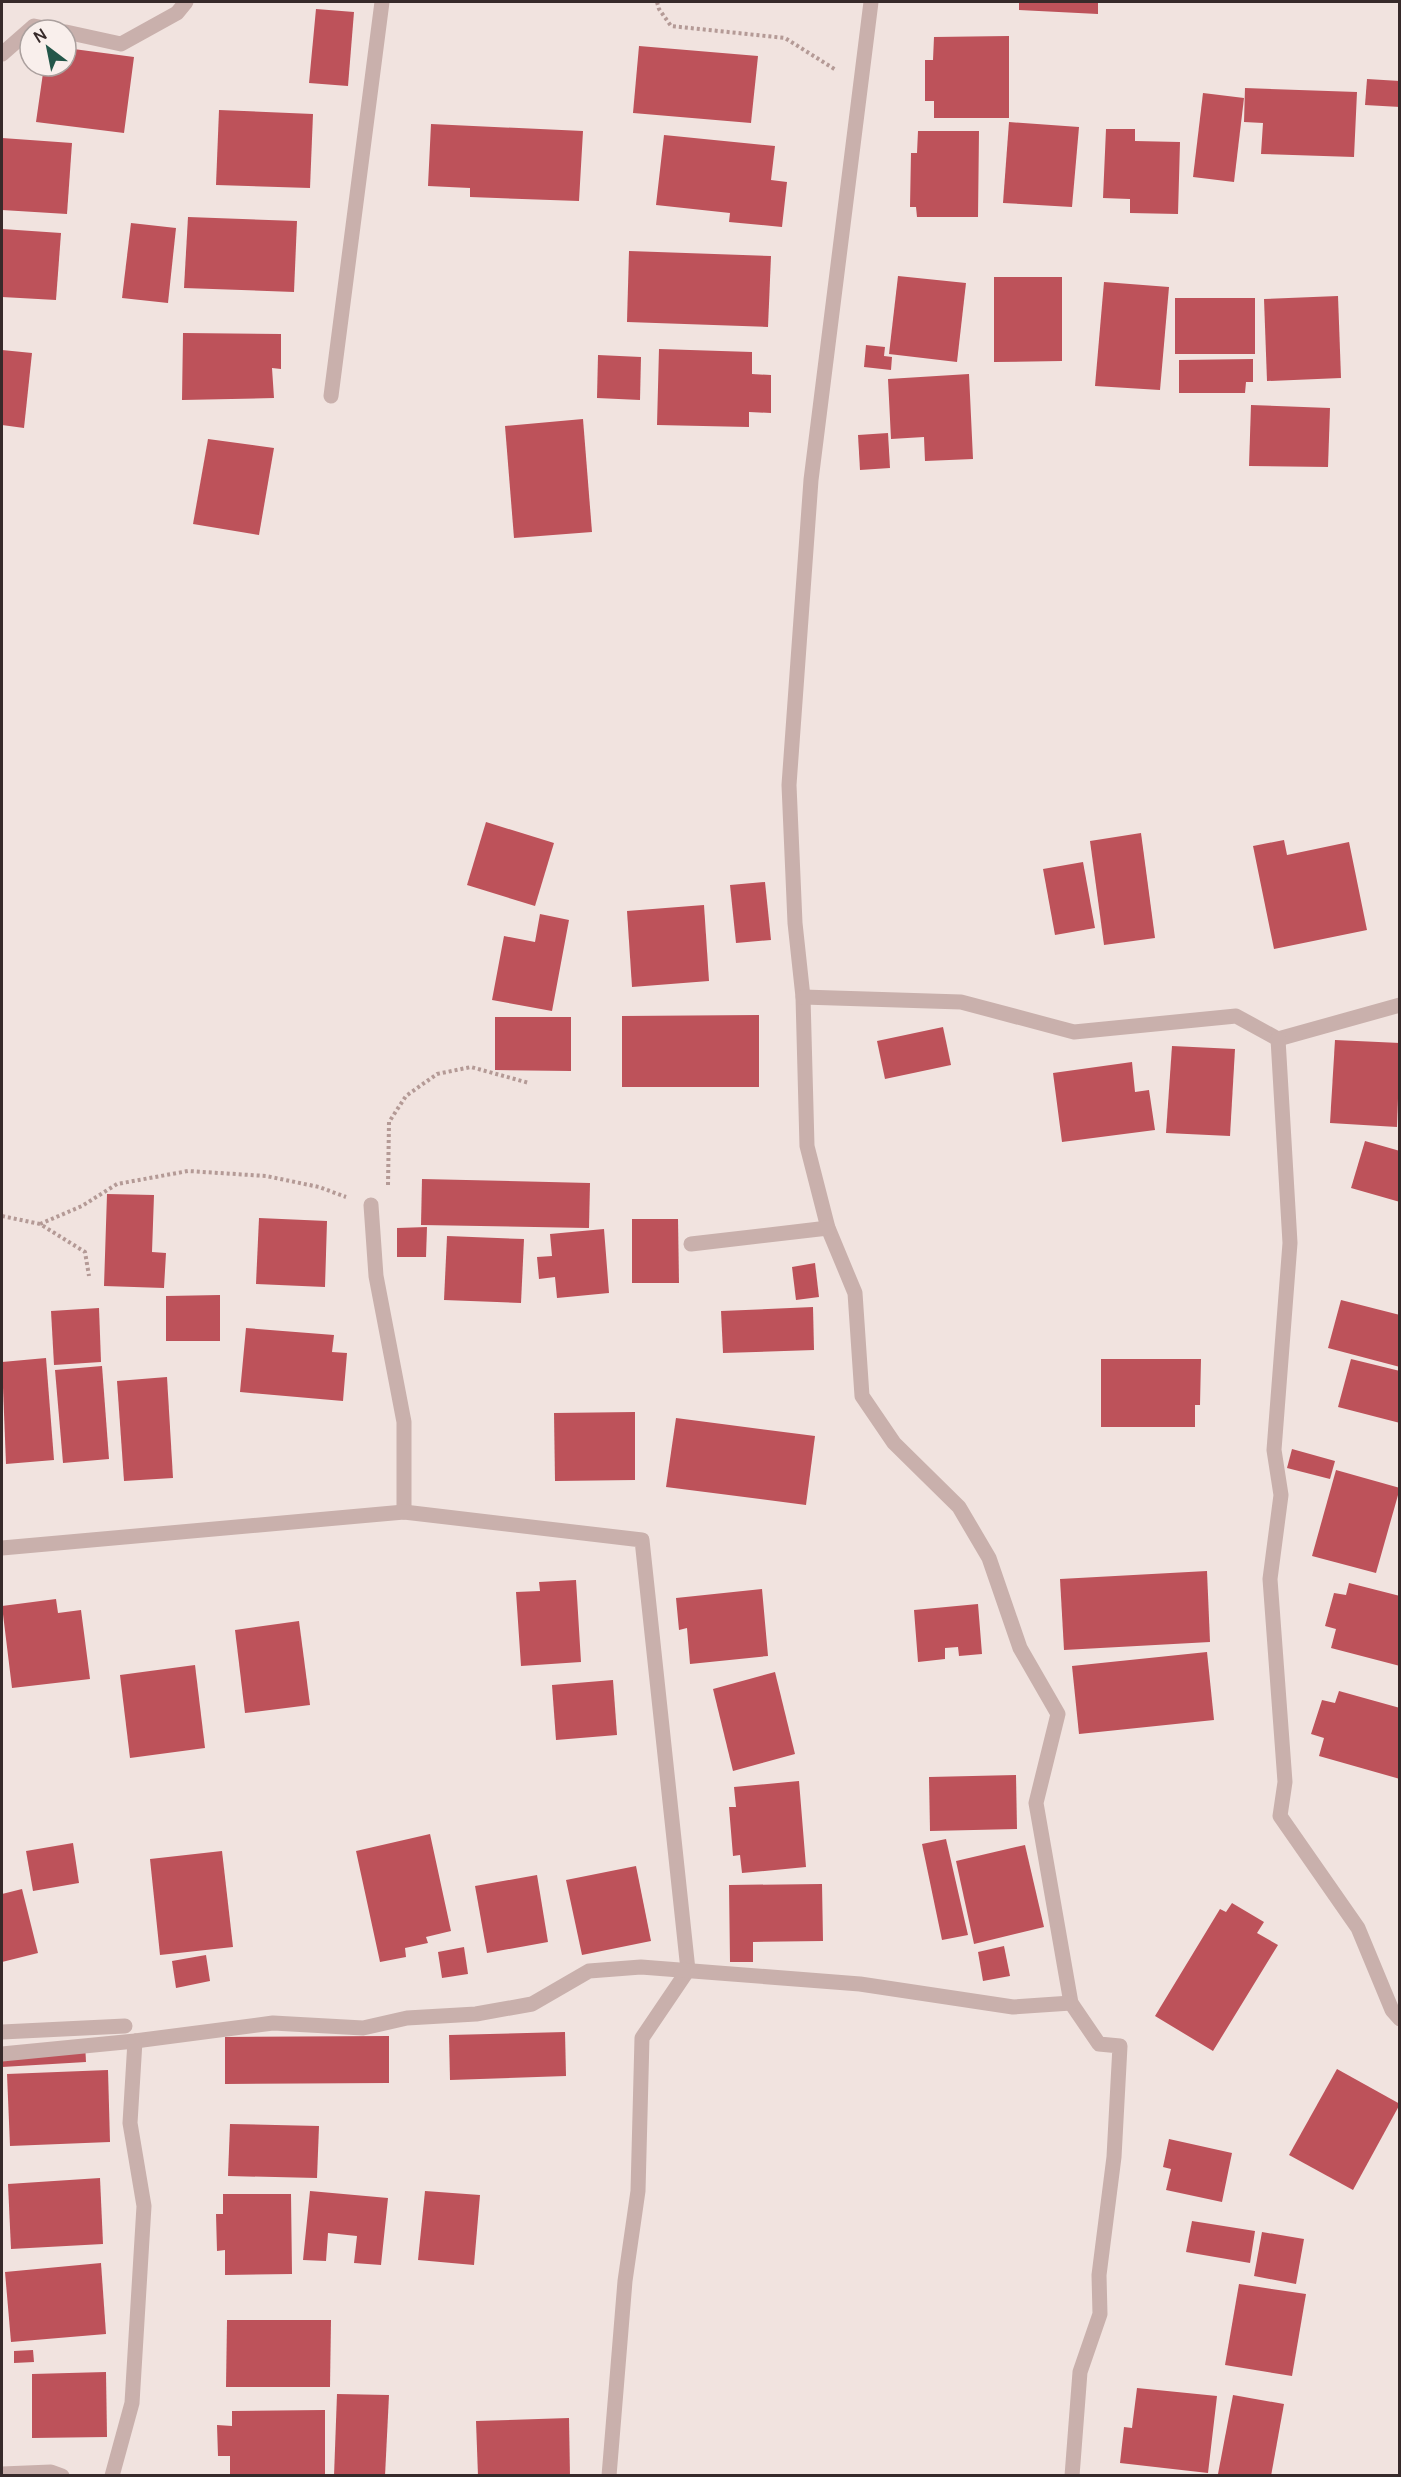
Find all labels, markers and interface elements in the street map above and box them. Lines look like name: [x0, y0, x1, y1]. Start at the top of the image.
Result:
north arrow: [18, 18, 78, 78]
text: N: [29, 23, 51, 48]

